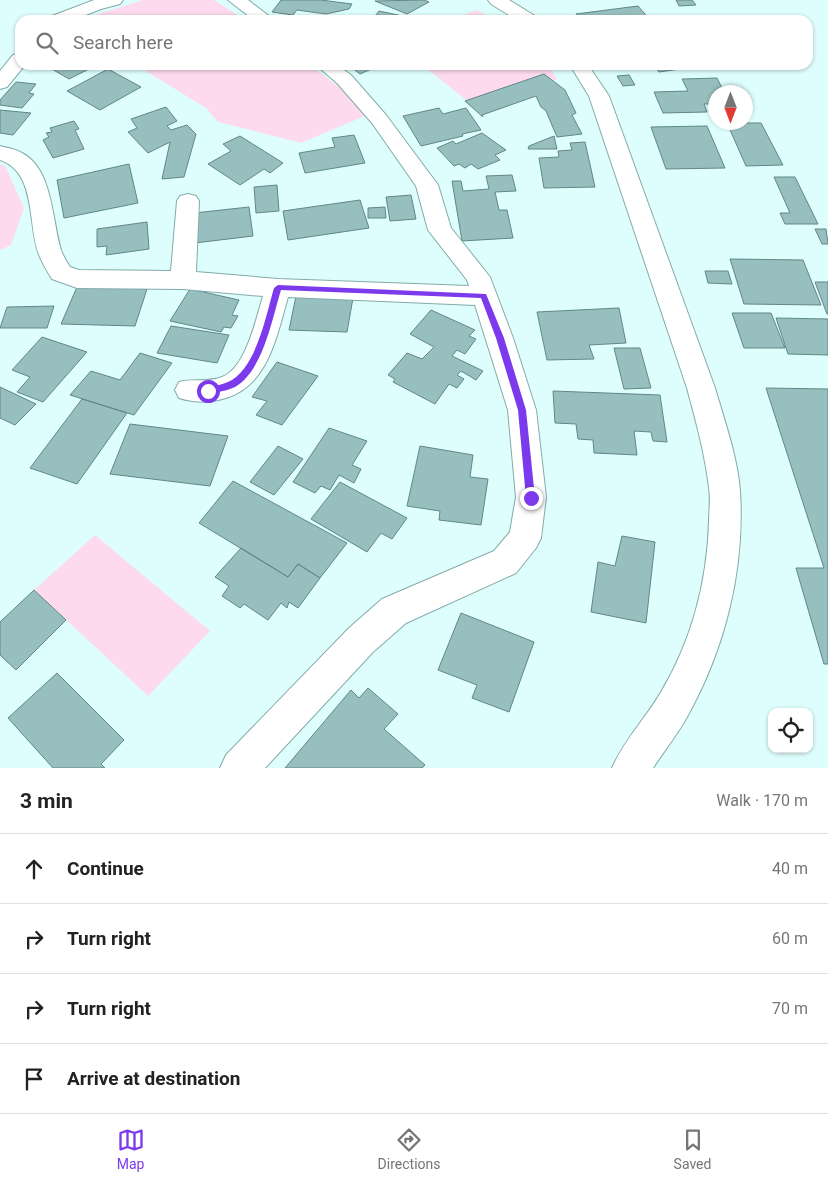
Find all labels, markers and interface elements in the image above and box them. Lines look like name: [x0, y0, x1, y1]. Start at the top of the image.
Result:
search box: [15, 15, 813, 70]
icon: search: [33, 29, 61, 57]
text: Search here: [73, 31, 173, 54]
north arrow: [708, 85, 753, 130]
route start: [197, 380, 220, 403]
route end: [520, 487, 543, 510]
map controls: [768, 708, 813, 753]
button: locate: [768, 708, 813, 753]
text: 3 min: [20, 789, 73, 813]
text: Walk · 170 m: [716, 791, 808, 810]
icon: ahead: [20, 855, 48, 883]
text: Continue: [67, 857, 144, 880]
text: 40 m: [772, 859, 808, 878]
icon: right: [20, 925, 48, 953]
text: Turn right: [67, 927, 151, 950]
text: 60 m: [772, 929, 808, 948]
icon: right: [20, 995, 48, 1023]
text: Turn right: [67, 997, 151, 1020]
text: 70 m: [772, 999, 808, 1018]
icon: arrive: [20, 1065, 48, 1093]
text: Arrive at destination: [67, 1067, 240, 1090]
tab: Map: [117, 1126, 145, 1172]
tab: Directions: [378, 1126, 441, 1172]
tab: Saved: [674, 1126, 711, 1172]

